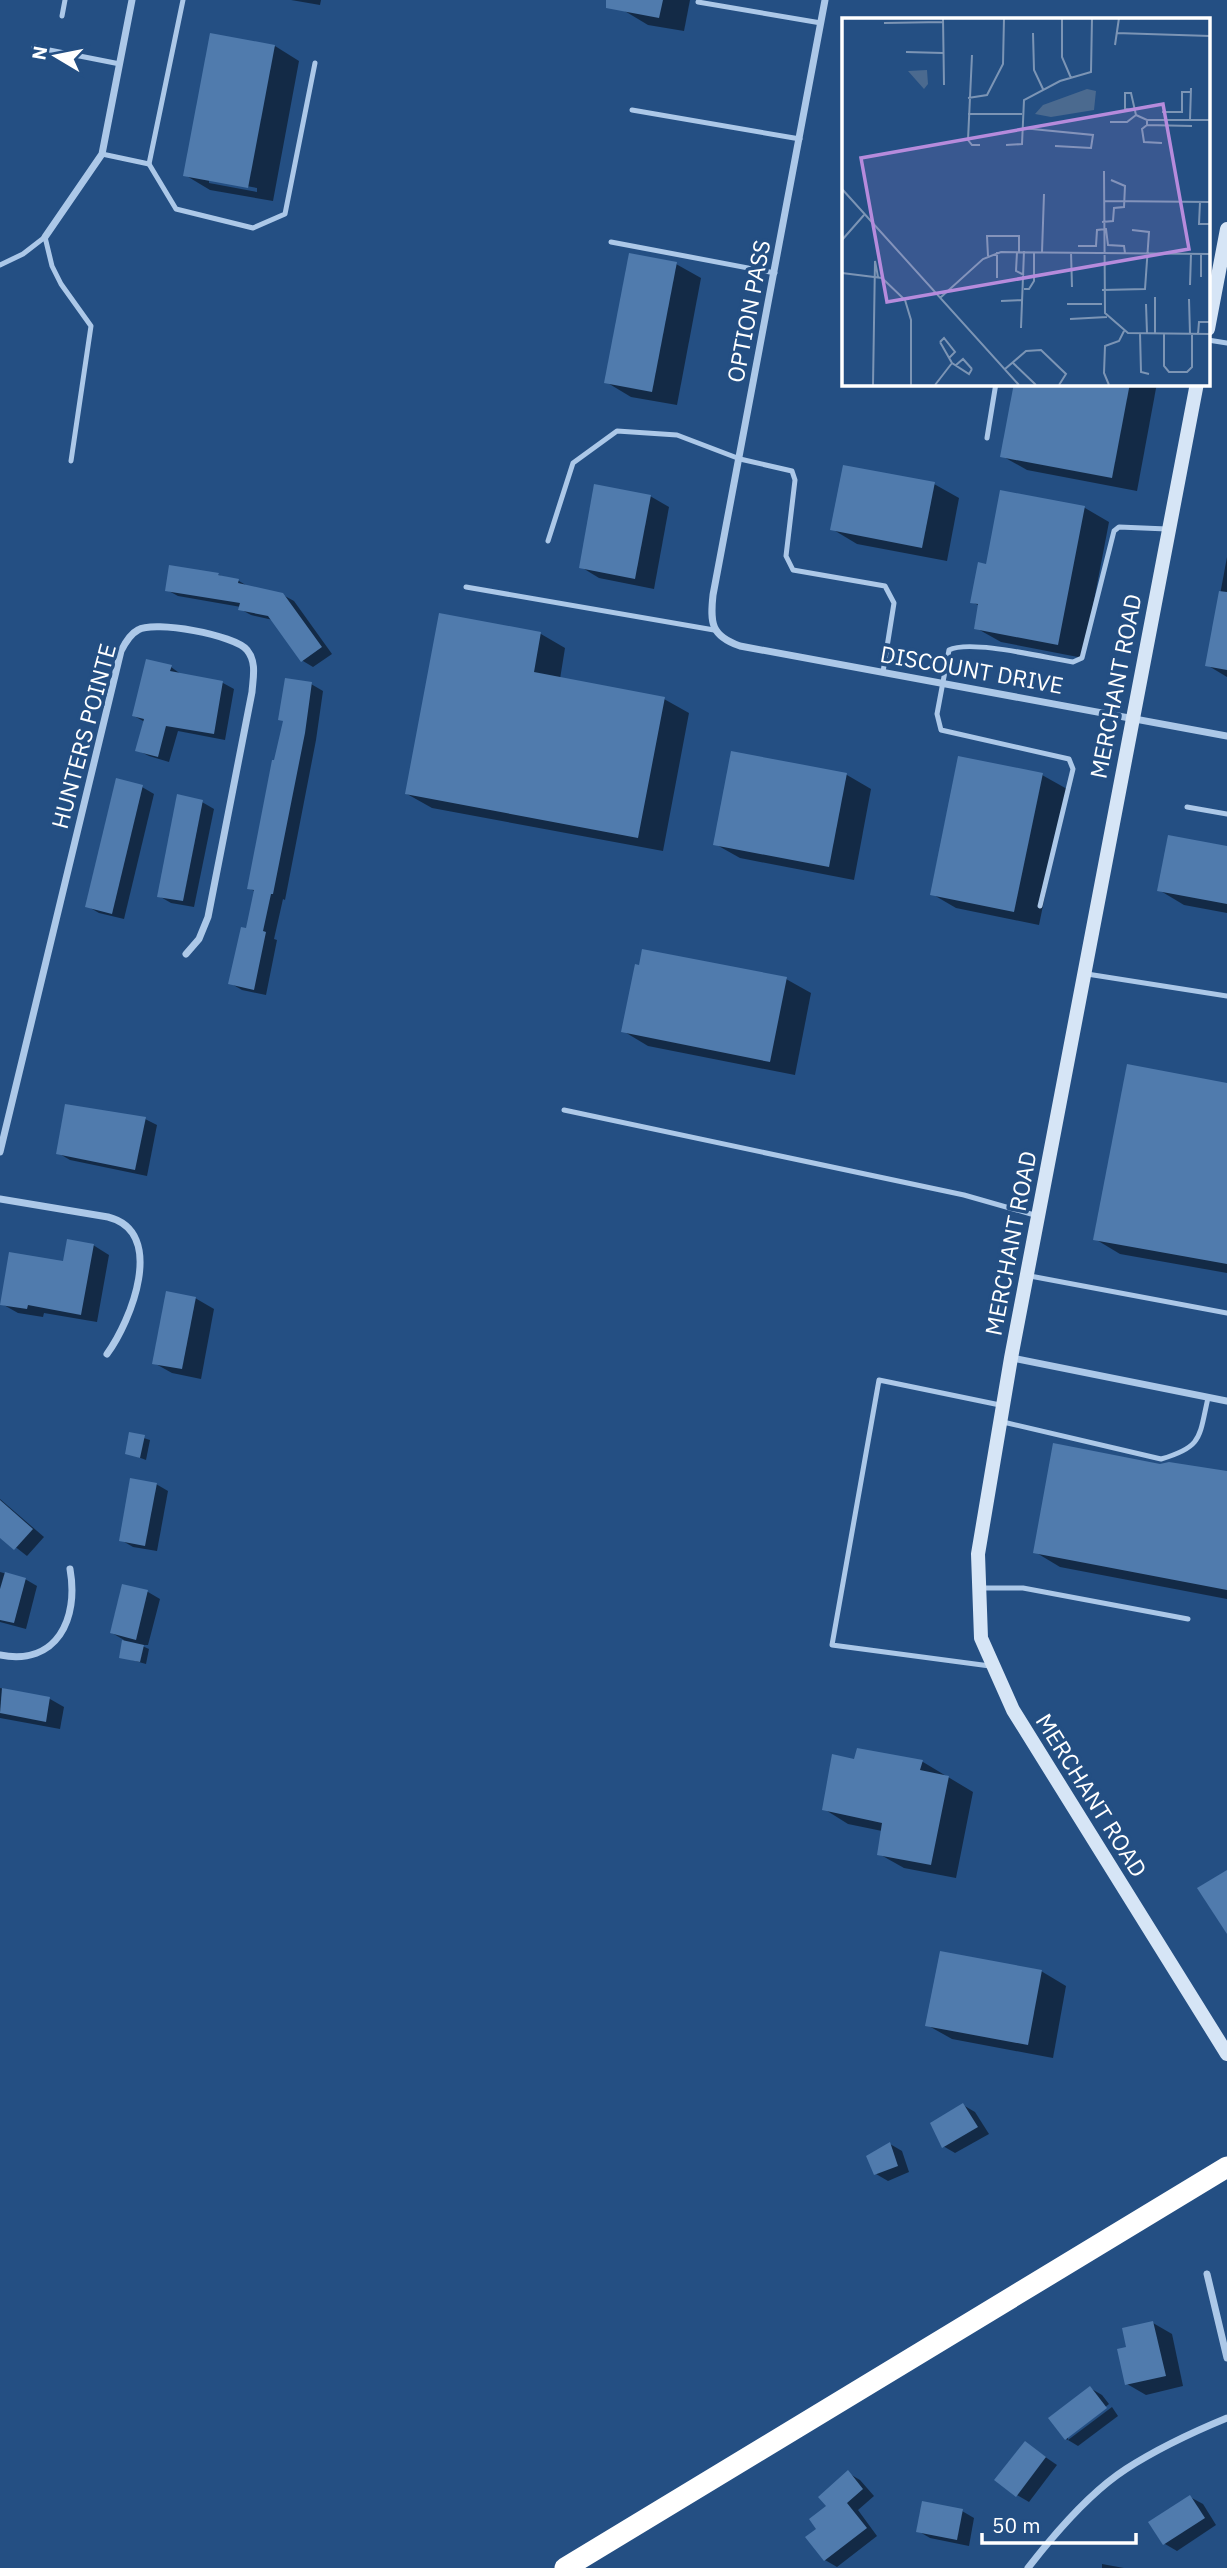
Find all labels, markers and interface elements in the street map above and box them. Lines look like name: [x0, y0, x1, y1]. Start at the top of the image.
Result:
inset map: [842, 18, 1210, 385]
north arrow: [21, 21, 91, 91]
text: N: [26, 44, 52, 62]
street label: OPTION PASS: [719, 237, 777, 385]
street label: MERCHANT ROAD: [1082, 591, 1148, 781]
street label: DISCOUNT DRIVE: [878, 638, 1066, 700]
street label: HUNTERS POINTE: [44, 640, 122, 832]
street label: MERCHANT ROAD: [977, 1148, 1043, 1338]
street label: MERCHANT ROAD: [1030, 1708, 1154, 1882]
scale bar: [982, 2502, 1136, 2546]
text: 50 m: [992, 2511, 1041, 2539]

